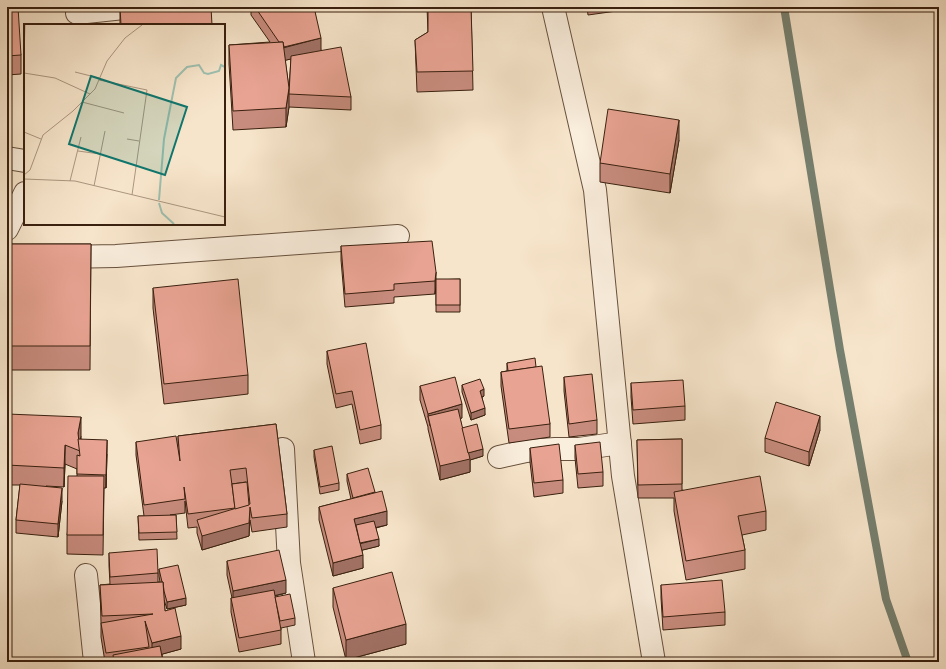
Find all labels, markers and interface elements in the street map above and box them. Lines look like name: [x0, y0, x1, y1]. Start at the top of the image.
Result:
inset map: [24, 24, 225, 225]

